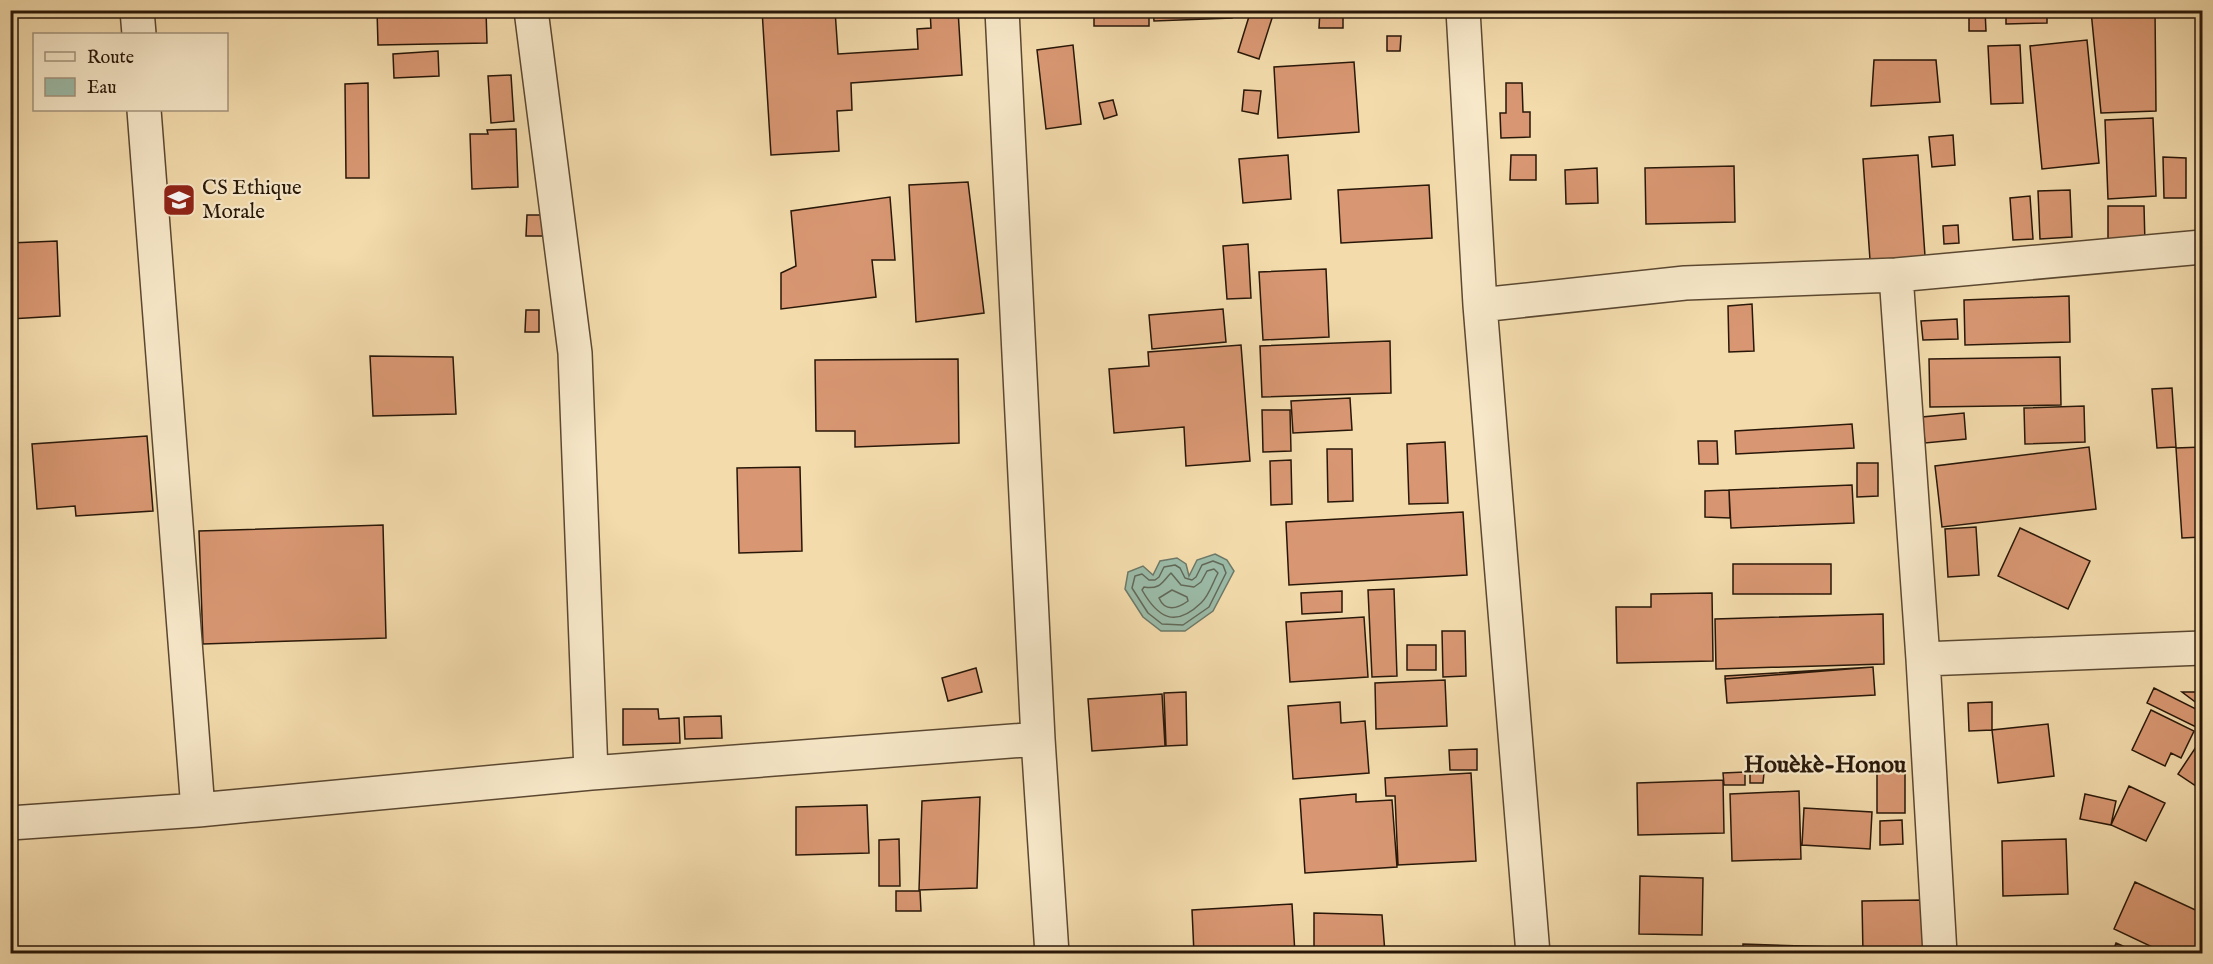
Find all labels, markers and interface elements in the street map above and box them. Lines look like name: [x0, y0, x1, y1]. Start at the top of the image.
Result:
legend: [33, 33, 228, 111]
text: Route: [87, 47, 134, 70]
text: Eau: [87, 77, 117, 100]
place label: CS Ethique Morale: [202, 175, 302, 226]
school or university icon: CS Ethique Morale: [161, 182, 197, 218]
district label: Houèkè-Honou: [1744, 750, 1907, 781]

